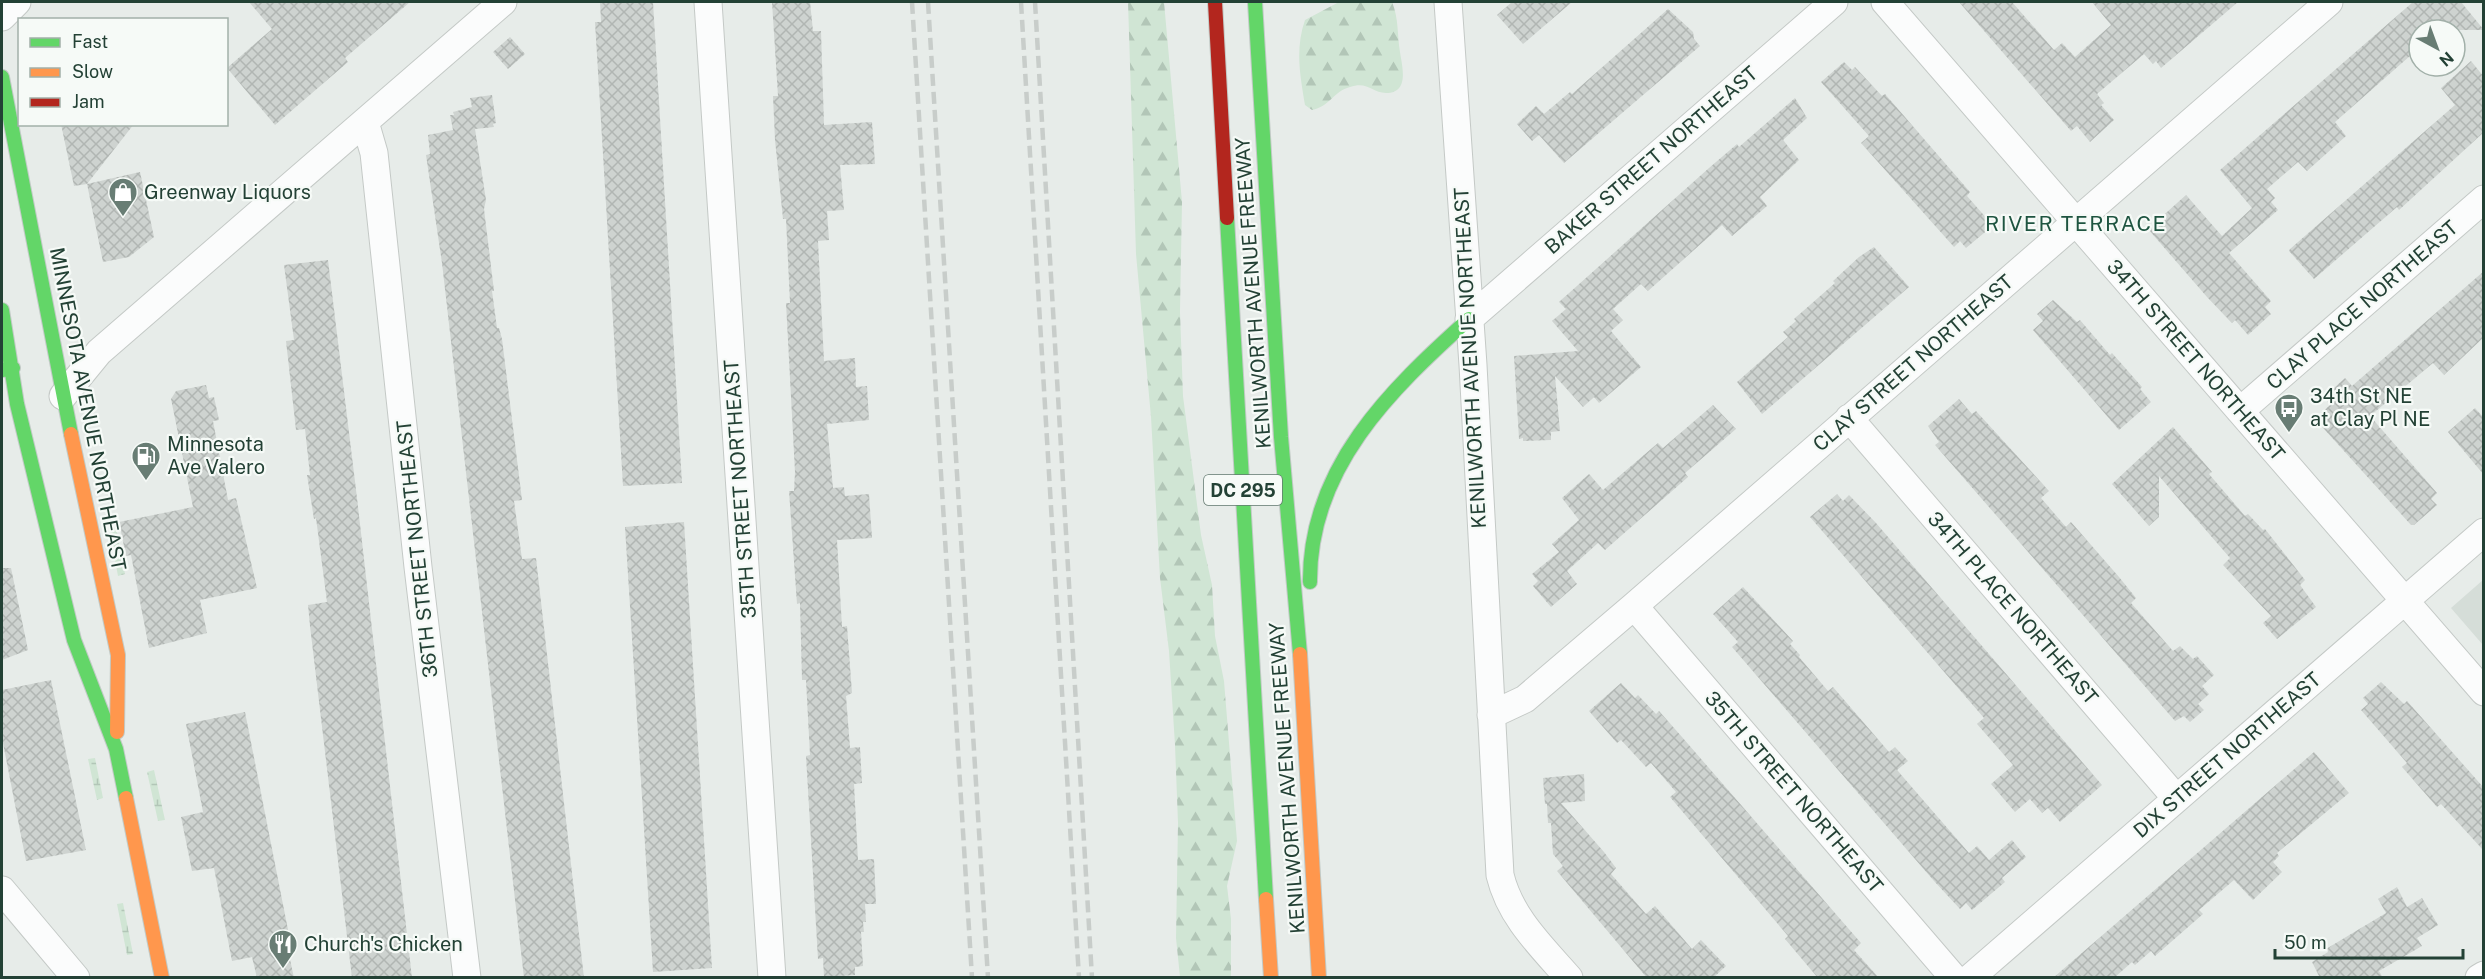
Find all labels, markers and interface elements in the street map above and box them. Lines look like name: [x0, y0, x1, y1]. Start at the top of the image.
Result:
legend: [18, 18, 228, 126]
north arrow: [2407, 18, 2467, 78]
text: Fast: [72, 31, 108, 52]
text: N: [2436, 48, 2457, 70]
text: Slow: [72, 61, 113, 82]
street label: BAKER STREET NORTHEAST: [1540, 61, 1762, 259]
text: Jam: [72, 91, 105, 112]
street label: KENILWORTH AVENUE FREEWAY: [1230, 136, 1276, 450]
shop icon: Greenway Liquors: [107, 176, 139, 218]
place label: Greenway Liquors: [144, 180, 311, 204]
street label: KENILWORTH AVENUE NORTHEAST: [1449, 187, 1491, 529]
district label: RIVER TERRACE: [1985, 211, 2167, 236]
street label: CLAY PLACE NORTHEAST: [2261, 215, 2463, 395]
street label: MINNESOTA AVENUE NORTHEAST: [45, 245, 131, 573]
street label: 34TH STREET NORTHEAST: [2102, 254, 2290, 466]
street label: CLAY STREET NORTHEAST: [1808, 270, 2018, 456]
street label: 35TH STREET NORTHEAST: [719, 359, 761, 619]
place label: 34th St NE at Clay Pl NE: [2310, 384, 2430, 431]
bus stop icon: 34th St NE at Clay Pl NE: [2273, 392, 2305, 434]
street label: 36TH STREET NORTHEAST: [392, 419, 442, 679]
place label: Minnesota Ave Valero: [167, 432, 265, 479]
fuel station icon: Minnesota Ave Valero: [130, 440, 162, 482]
road number: DC 295: [1204, 475, 1282, 505]
street label: 34TH PLACE NORTHEAST: [1923, 507, 2103, 709]
street label: KENILWORTH AVENUE FREEWAY: [1264, 621, 1310, 935]
street label: DIX STREET NORTHEAST: [2129, 667, 2326, 843]
street label: 35TH STREET NORTHEAST: [1700, 686, 1888, 898]
scale bar: [2275, 922, 2462, 960]
restaurant icon: Church's Chicken: [267, 928, 299, 970]
place label: Church's Chicken: [304, 932, 463, 956]
text: 50 m: [2284, 932, 2327, 953]

